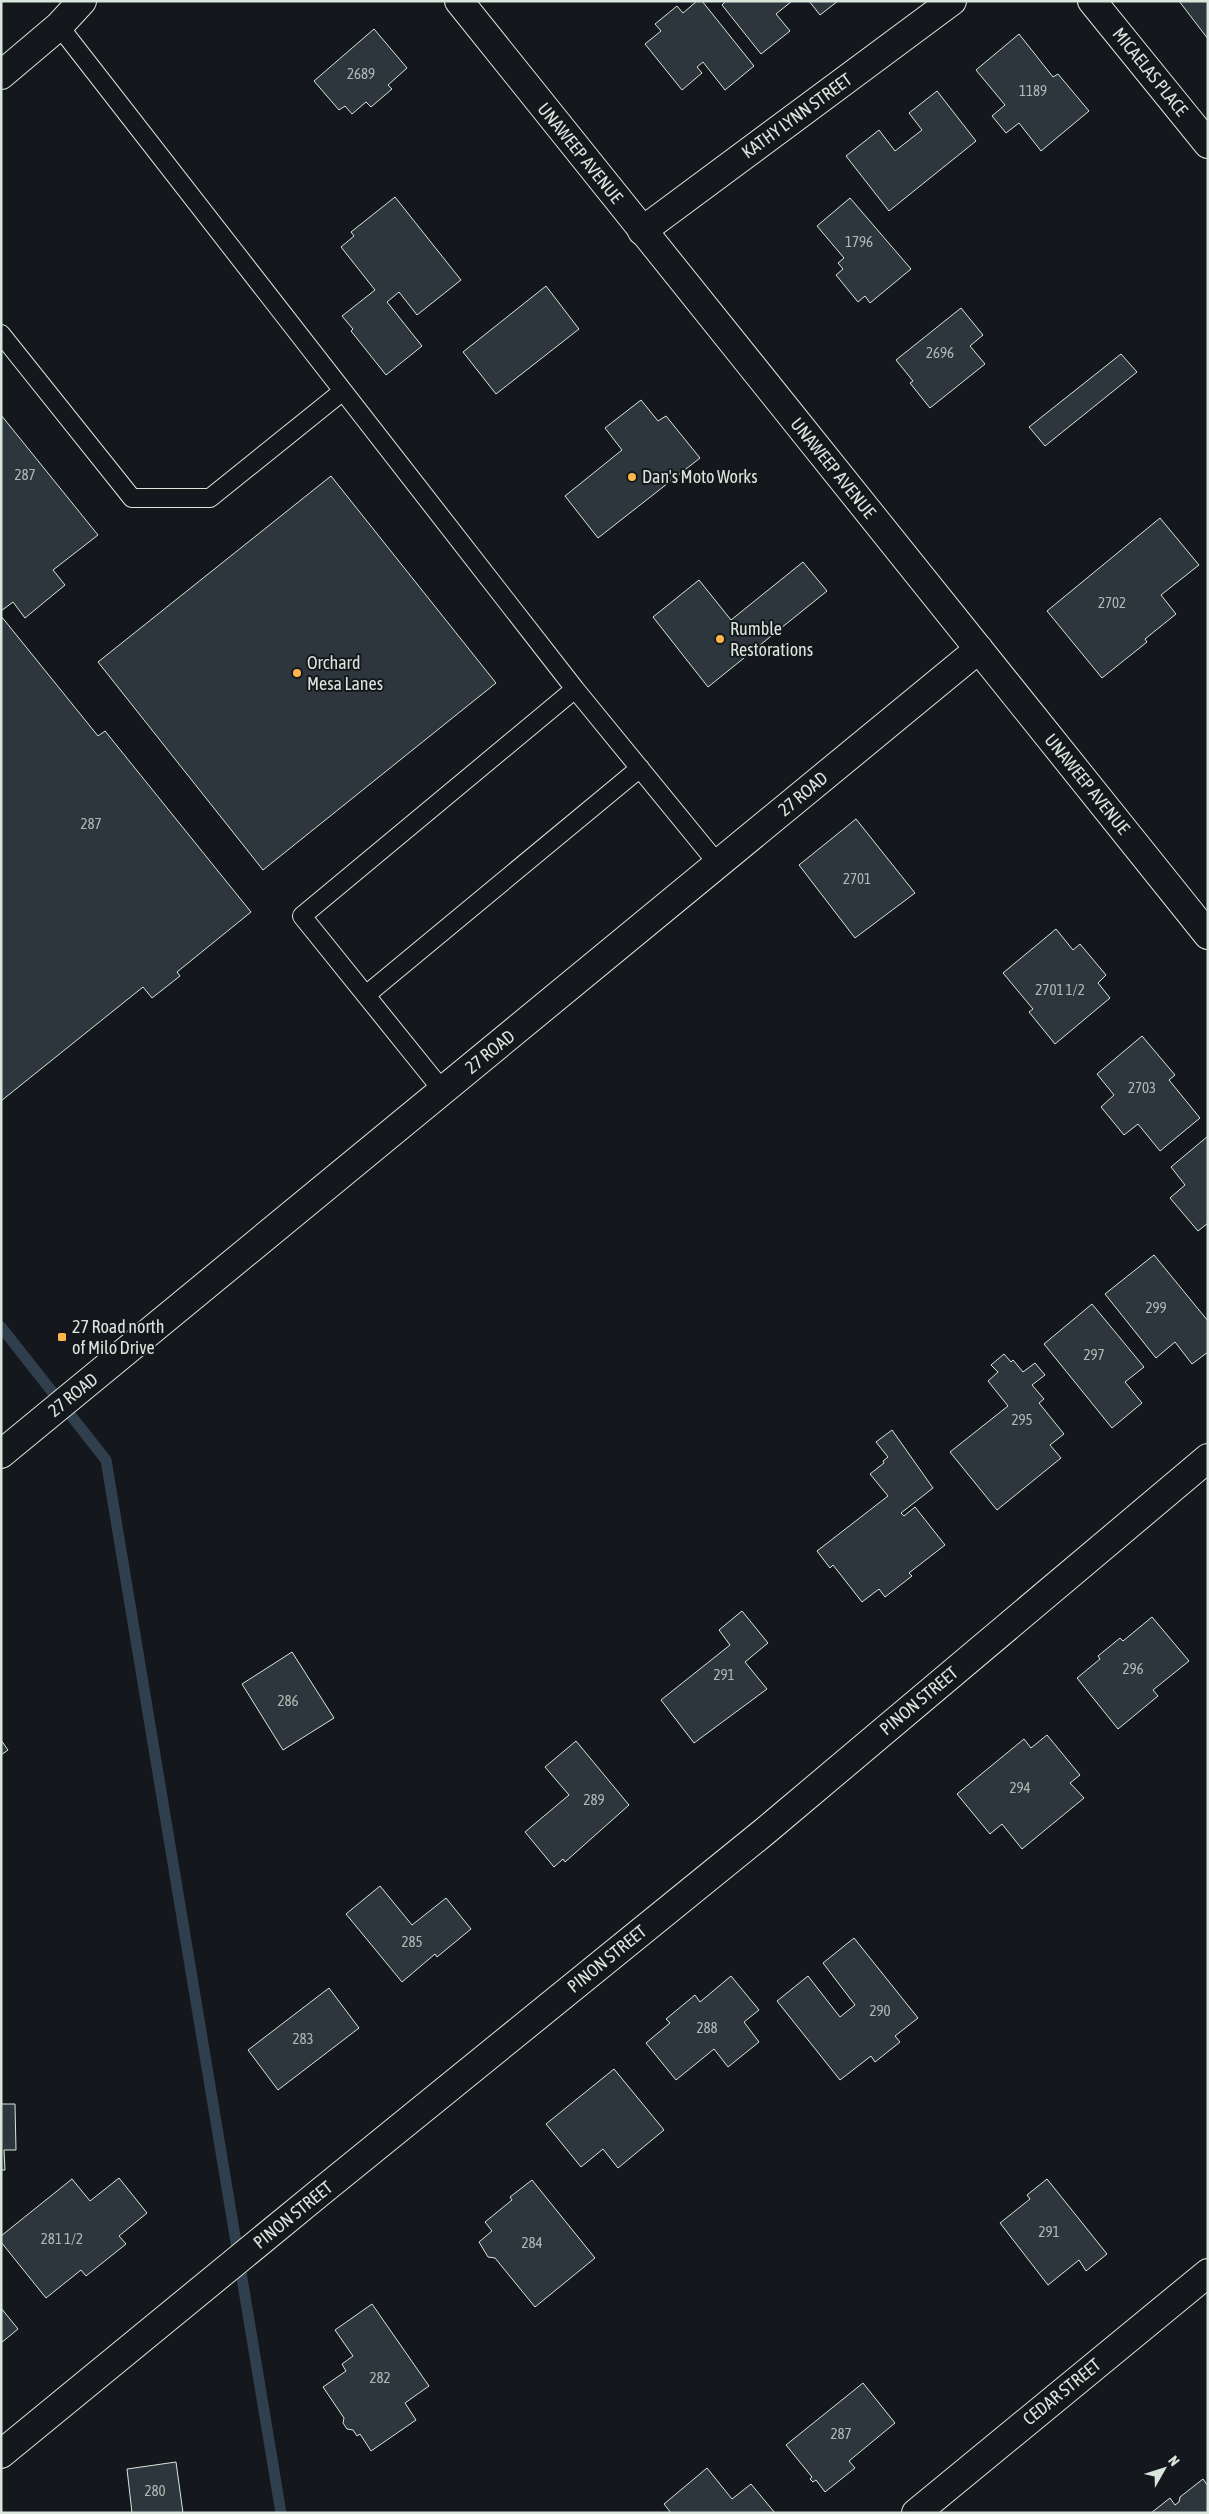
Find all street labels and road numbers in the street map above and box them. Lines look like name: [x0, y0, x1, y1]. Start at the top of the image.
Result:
street label: MICAELAS PLACE: [1108, 23, 1193, 120]
street label: KATHY LYNN STREET: [738, 69, 856, 163]
street label: UNAWEEP AVENUE: [533, 98, 628, 207]
street label: UNAWEEP AVENUE: [786, 413, 881, 522]
street label: UNAWEEP AVENUE: [1040, 729, 1135, 838]
street label: 27 ROAD: [774, 767, 831, 820]
street label: 27 ROAD: [461, 1025, 519, 1078]
street label: 27 ROAD: [44, 1368, 102, 1421]
street label: PINON STREET: [875, 1662, 962, 1739]
street label: PINON STREET: [563, 1920, 650, 1997]
street label: PINON STREET: [249, 2176, 336, 2253]
street label: CEDAR STREET: [1019, 2354, 1105, 2429]

